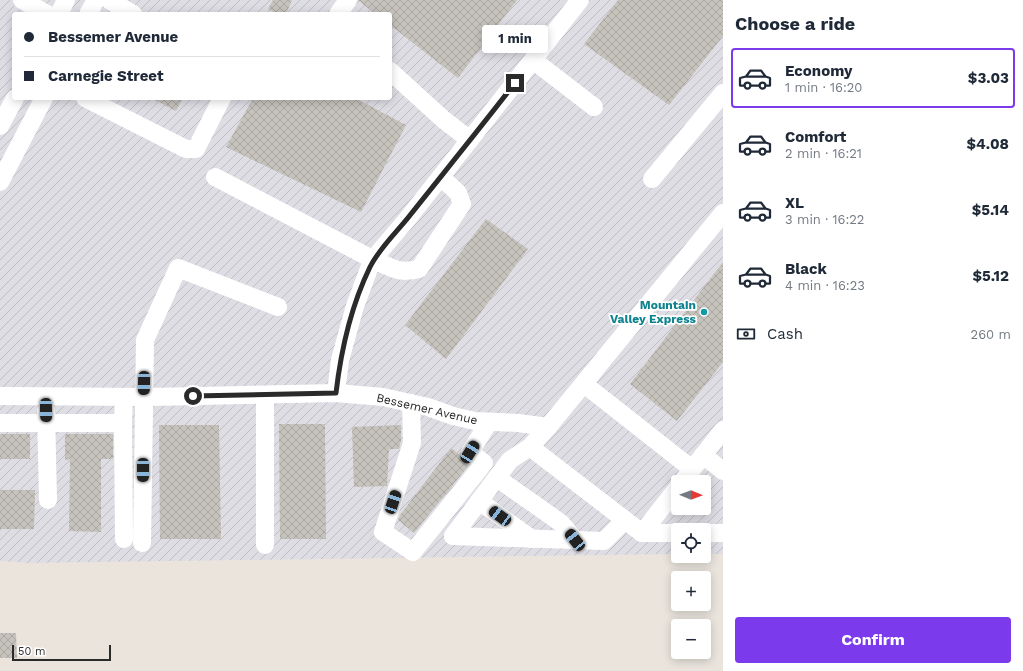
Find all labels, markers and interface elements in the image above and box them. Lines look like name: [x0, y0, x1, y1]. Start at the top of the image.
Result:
text: Choose a ride: [735, 13, 855, 34]
callout: 1 min: [482, 25, 548, 53]
text: Bessemer Avenue: [48, 28, 178, 46]
text: 1 min: [498, 31, 532, 46]
icon: car: [737, 60, 773, 96]
text: Economy: [785, 62, 852, 80]
text: Carnegie Street: [48, 67, 164, 85]
text: $3.03: [968, 69, 1009, 87]
route end: [506, 74, 524, 92]
text: 1 min · 16:20: [785, 80, 862, 95]
icon: car: [737, 126, 773, 162]
text: Comfort: [785, 128, 846, 146]
text: $4.08: [966, 135, 1009, 153]
text: 2 min · 16:21: [785, 146, 862, 161]
icon: car: [737, 192, 773, 228]
text: XL: [785, 194, 804, 212]
text: $5.14: [972, 201, 1009, 219]
text: 3 min · 16:22: [785, 212, 864, 227]
icon: car: [737, 258, 773, 294]
text: Black: [785, 260, 827, 278]
text: $5.12: [972, 267, 1009, 285]
text: 4 min · 16:23: [785, 278, 865, 293]
place label: Mountain Valley Express: [610, 298, 697, 326]
marker: Mountain Valley Express: [699, 307, 709, 317]
icon: cash: [735, 323, 757, 345]
text: Cash: [767, 325, 803, 343]
text: 260 m: [971, 327, 1011, 342]
car: [138, 371, 150, 395]
route start: [184, 387, 202, 405]
street label: Bessemer Avenue: [375, 391, 479, 427]
car: [40, 398, 52, 422]
car: [459, 439, 481, 465]
car: [137, 458, 149, 482]
north arrow: [671, 475, 711, 515]
map controls: [671, 475, 711, 659]
car: [384, 489, 402, 515]
car: [487, 504, 513, 528]
button: locate: [671, 523, 711, 563]
car: [563, 527, 587, 553]
button: +: [671, 571, 711, 611]
button: Confirm: [735, 617, 1011, 663]
button: −: [671, 619, 711, 659]
scale bar: [12, 643, 111, 662]
text: 50 m: [18, 645, 45, 658]

